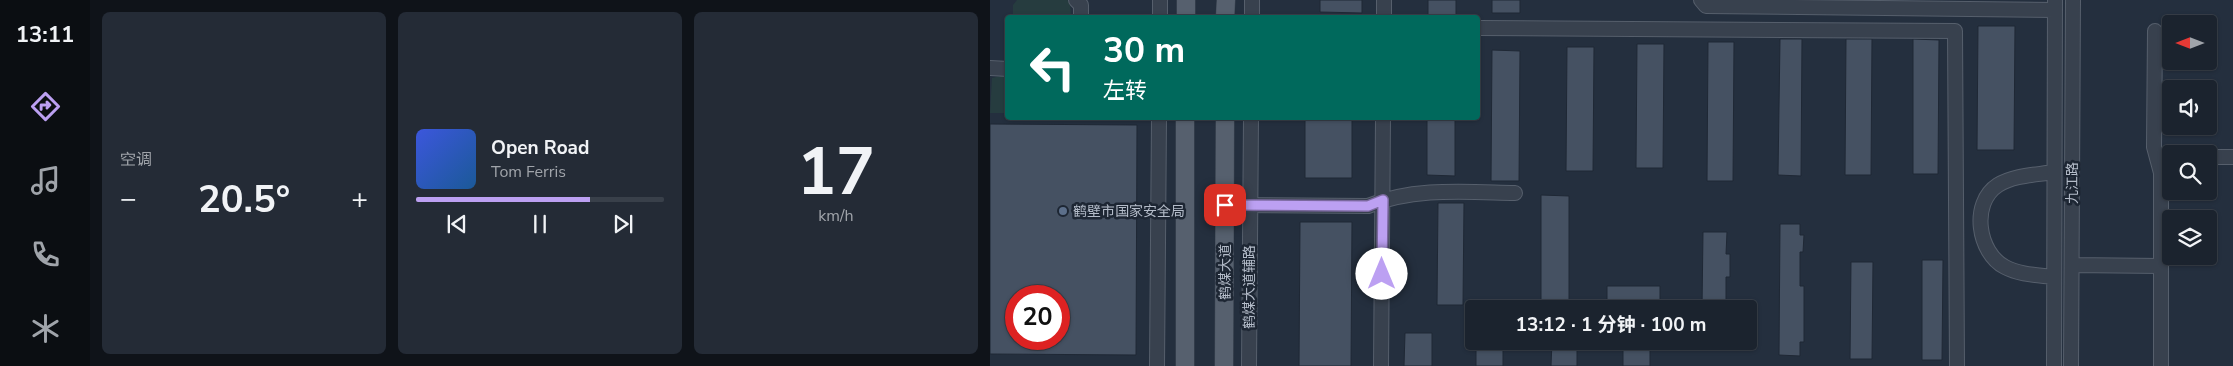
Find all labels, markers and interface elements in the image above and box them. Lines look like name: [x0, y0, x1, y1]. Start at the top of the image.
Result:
north arrow: [2162, 15, 2218, 70]
map controls: [2162, 15, 2217, 265]
text: 13:11: [16, 20, 74, 50]
text: 30 m: [1103, 27, 1185, 74]
icon: left: [1020, 35, 1085, 100]
text: 左转: [1103, 76, 1147, 106]
button: sound: [2162, 80, 2217, 135]
icon: directions: [28, 89, 63, 124]
text: 17: [797, 128, 875, 217]
text: Open Road: [491, 135, 589, 161]
button: search: [2162, 145, 2217, 200]
text: 空调: [120, 149, 152, 171]
text: Tom Ferris: [491, 161, 566, 183]
street label: 九江路: [2063, 162, 2082, 204]
icon: music: [28, 163, 63, 198]
text: 20.5°: [198, 174, 290, 225]
text: −: [120, 180, 137, 218]
text: +: [351, 180, 368, 218]
pin: [1204, 184, 1246, 226]
icon: arrive: [1211, 191, 1239, 219]
place label: 鹤壁市国家安全局: [1073, 202, 1185, 221]
text: km/h: [818, 205, 854, 227]
marker: 鹤壁市国家安全局: [1057, 205, 1069, 217]
icon: previous: [443, 210, 471, 238]
icon: pause: [526, 210, 554, 238]
icon: next: [609, 210, 637, 238]
button: layers: [2162, 210, 2217, 265]
icon: phone: [28, 237, 63, 272]
street label: 鹤煤大道: [1216, 244, 1235, 300]
street label: 鹤煤大道辅路: [1240, 245, 1259, 329]
position arrow: [1355, 247, 1407, 299]
speed limit sign: 20: [1005, 285, 1070, 350]
icon: climate: [28, 311, 63, 346]
text: 13:12 · 1 分钟 · 100 m: [1516, 312, 1706, 338]

